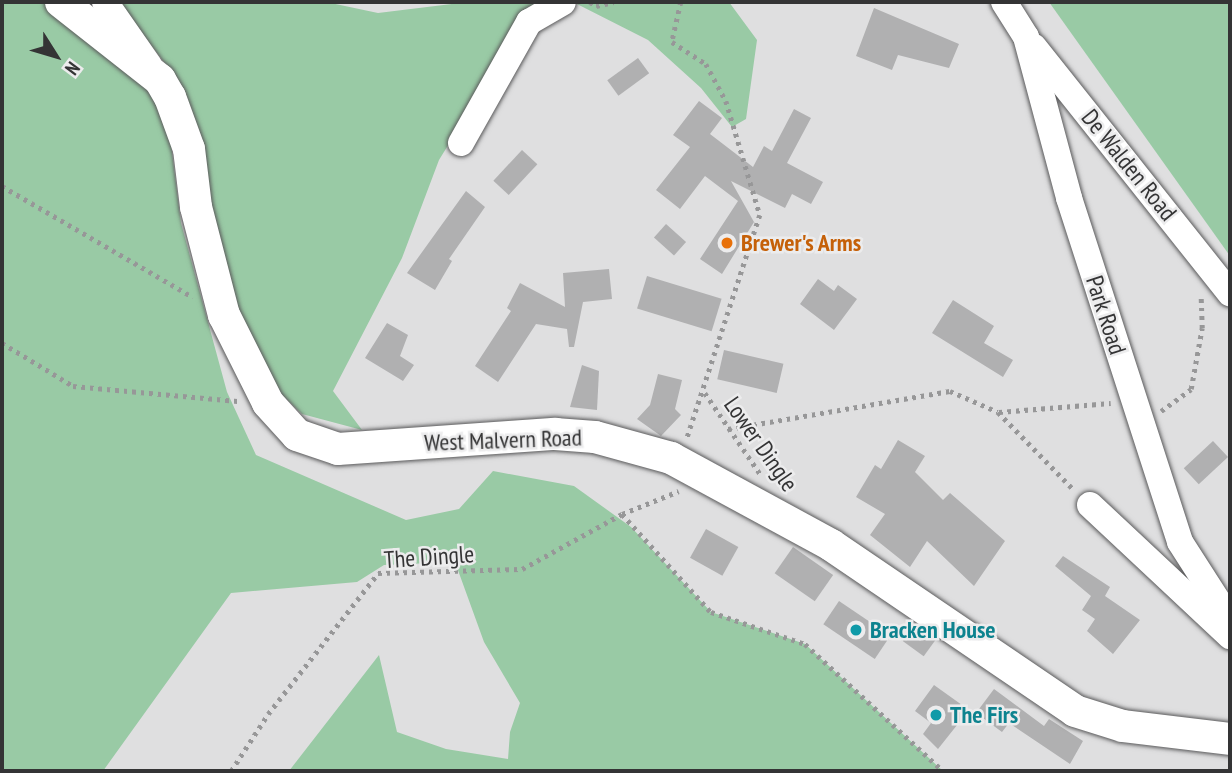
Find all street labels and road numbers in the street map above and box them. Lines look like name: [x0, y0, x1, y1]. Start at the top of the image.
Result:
street label: De Walden Road: [1075, 103, 1183, 227]
street label: Park Road: [1080, 272, 1132, 358]
street label: Lower Dingle: [718, 391, 804, 497]
street label: West Malvern Road: [424, 423, 582, 457]
street label: The Dingle: [383, 539, 475, 575]

